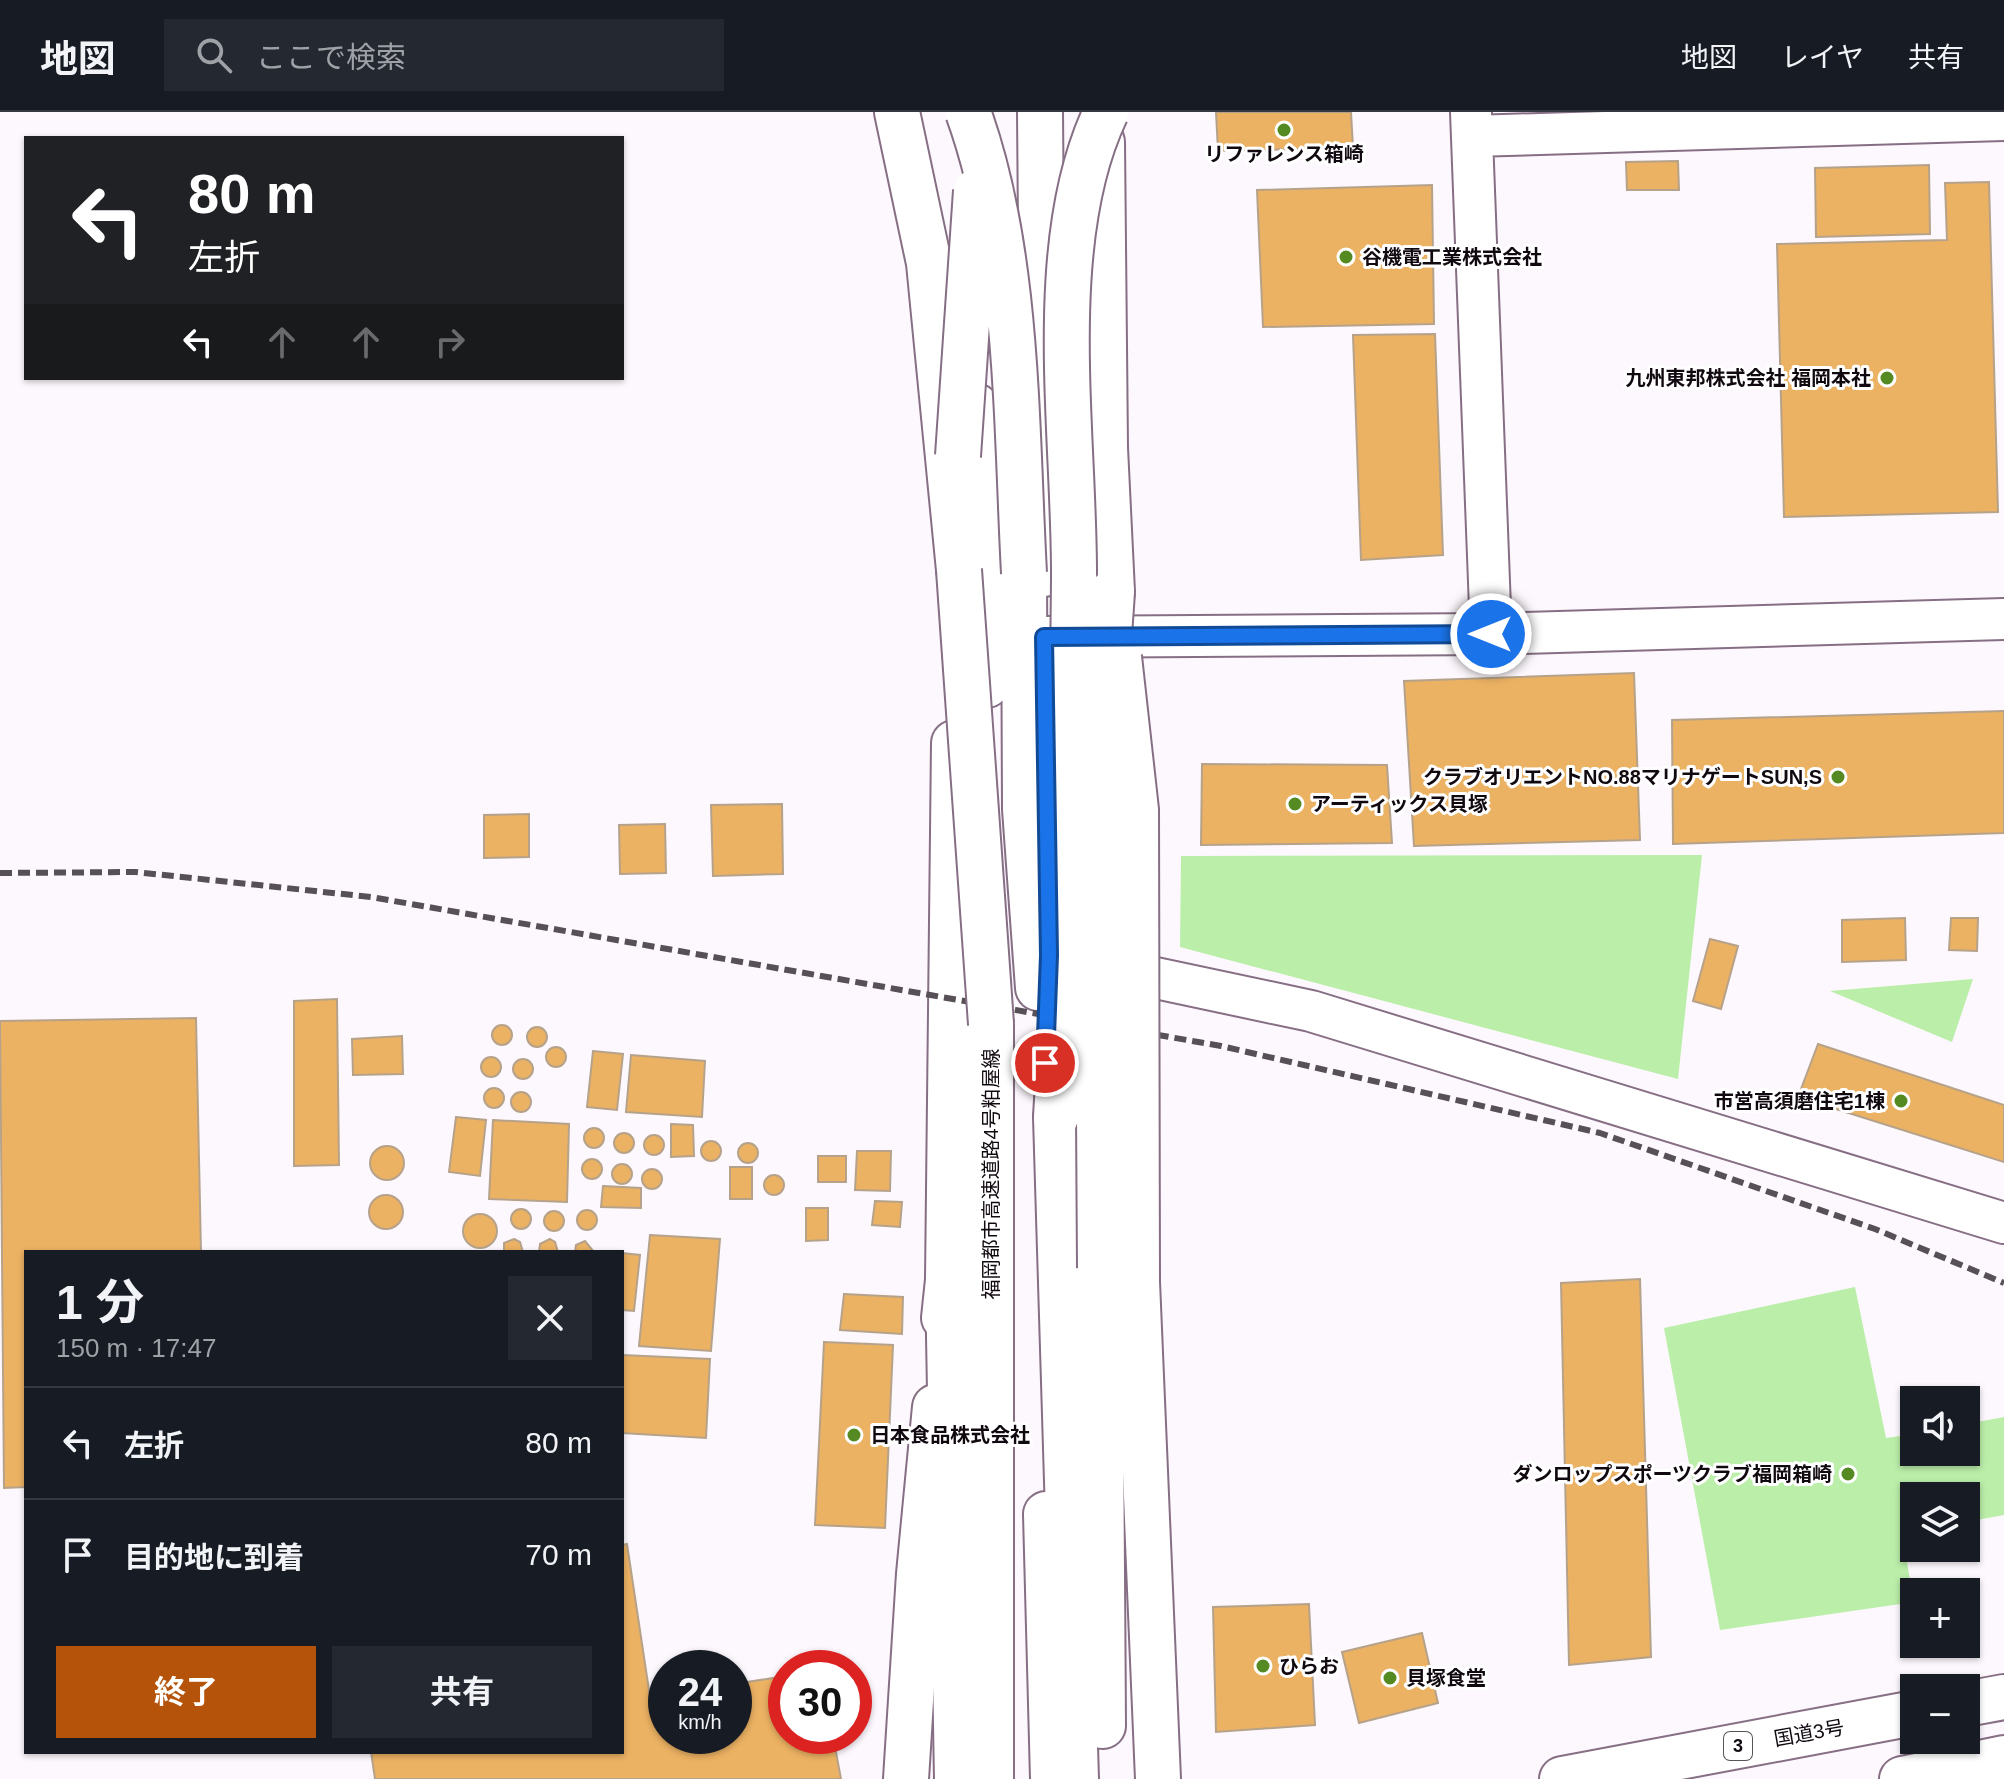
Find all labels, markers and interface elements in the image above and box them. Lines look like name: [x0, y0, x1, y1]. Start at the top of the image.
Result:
search box: [164, 19, 724, 91]
icon: search: [192, 33, 236, 77]
text: 地図: [40, 38, 116, 80]
text: ここで検索: [256, 41, 406, 74]
text: 地図: [1681, 42, 1737, 73]
text: レイヤ: [1781, 42, 1864, 73]
text: 共有: [1908, 42, 1964, 73]
marker: リファレンス箱崎: [1275, 121, 1293, 139]
place label: リファレンス箱崎: [1204, 143, 1364, 165]
text: 80 m: [188, 162, 316, 225]
icon: left: [56, 168, 160, 272]
text: 左折: [188, 237, 260, 278]
place label: 谷機電工業株式会社: [1362, 246, 1542, 268]
marker: 谷機電工業株式会社: [1337, 248, 1355, 266]
icon: left: [176, 320, 220, 364]
icon: ahead: [260, 320, 304, 364]
icon: ahead: [344, 320, 388, 364]
icon: right: [428, 320, 472, 364]
place label: 九州東邦株式会社 福岡本社: [1625, 367, 1871, 389]
marker: 九州東邦株式会社 福岡本社: [1878, 369, 1896, 387]
position arrow: [1449, 592, 1533, 676]
place label: クラブオリエントNO.88マリナゲートSUN,S: [1423, 766, 1822, 788]
marker: クラブオリエントNO.88マリナゲートSUN,S: [1829, 768, 1847, 786]
place label: アーティックス貝塚: [1311, 793, 1488, 815]
marker: アーティックス貝塚: [1286, 795, 1304, 813]
pin: [1011, 1029, 1079, 1097]
icon: arrive: [1023, 1041, 1067, 1085]
street label: 福岡都市高速道路4号粕屋線: [980, 1048, 1002, 1300]
place label: 市営高須磨住宅1棟: [1714, 1090, 1885, 1112]
marker: 市営高須磨住宅1棟: [1892, 1092, 1910, 1110]
text: 1 分: [56, 1276, 144, 1329]
button: close: [508, 1276, 592, 1360]
text: 150 m · 17:47: [56, 1333, 216, 1363]
map controls: [1900, 1386, 1980, 1754]
button: sound: [1900, 1386, 1980, 1466]
icon: left: [56, 1421, 100, 1465]
place label: 日本食品株式会社: [870, 1424, 1030, 1446]
text: 80 m: [525, 1426, 592, 1459]
marker: 日本食品株式会社: [845, 1426, 863, 1444]
text: 左折: [124, 1429, 184, 1462]
place label: ダンロップスポーツクラブ福岡箱崎: [1512, 1463, 1832, 1485]
marker: ダンロップスポーツクラブ福岡箱崎: [1839, 1465, 1857, 1483]
button: layers: [1900, 1482, 1980, 1562]
icon: arrive: [56, 1533, 100, 1577]
text: 70 m: [525, 1538, 592, 1571]
text: 目的地に到着: [124, 1541, 304, 1574]
button: +: [1900, 1578, 1980, 1658]
button: 終了: [56, 1646, 316, 1738]
button: 共有: [332, 1646, 592, 1738]
speed limit sign: 30: [768, 1650, 872, 1754]
place label: ひらお: [1279, 1655, 1339, 1677]
marker: ひらお: [1254, 1657, 1272, 1675]
place label: 貝塚食堂: [1406, 1667, 1486, 1689]
marker: 貝塚食堂: [1381, 1669, 1399, 1687]
text: 24: [678, 1670, 722, 1714]
button: −: [1900, 1674, 1980, 1754]
text: km/h: [678, 1711, 722, 1733]
street label: 国道3号: [1772, 1716, 1846, 1750]
road number: 3: [1724, 1732, 1752, 1760]

